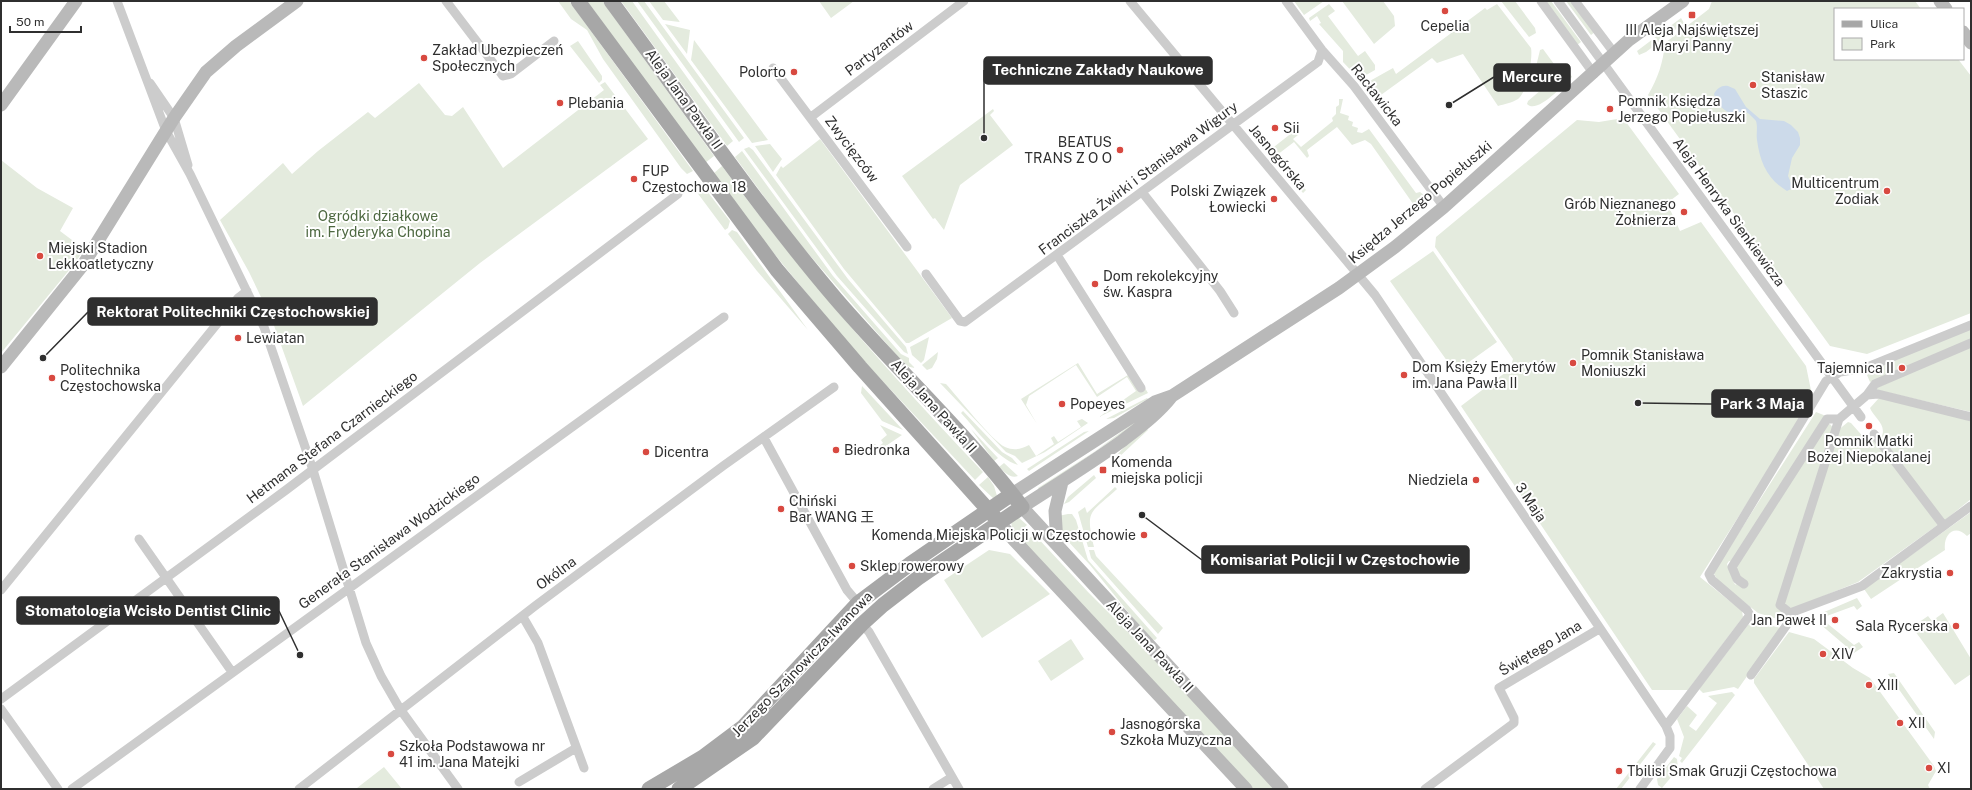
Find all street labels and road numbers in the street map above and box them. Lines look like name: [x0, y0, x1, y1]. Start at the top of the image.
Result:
street label: Partyzantów: [842, 17, 916, 79]
street label: Aleja Jana Pawła II: [642, 46, 726, 152]
street label: Racławicka: [1348, 61, 1406, 129]
street label: Franciszka Żwirki i Stanisława Wigury: [1034, 96, 1241, 258]
street label: Zwycięzców: [822, 113, 882, 185]
street label: Jasnogórska: [1246, 121, 1310, 193]
street label: Aleja Henryka Sienkiewicza: [1670, 135, 1788, 289]
street label: Księdza Jerzego Popiełuszki: [1345, 137, 1495, 267]
street label: Aleja Jana Pawła II: [888, 356, 980, 456]
street label: Hetmana Stefana Czarnieckiego: [244, 368, 421, 506]
street label: Generała Stanisława Wodzickiego: [295, 470, 483, 612]
street label: 3 Maja: [1512, 479, 1550, 525]
street label: Okólna: [533, 553, 579, 593]
street label: Jerzego Szajnowicza-Iwanowa: [728, 588, 876, 740]
street label: Aleja Jana Pawła II: [1103, 597, 1197, 695]
street label: Świętego Jana: [1495, 615, 1584, 679]

